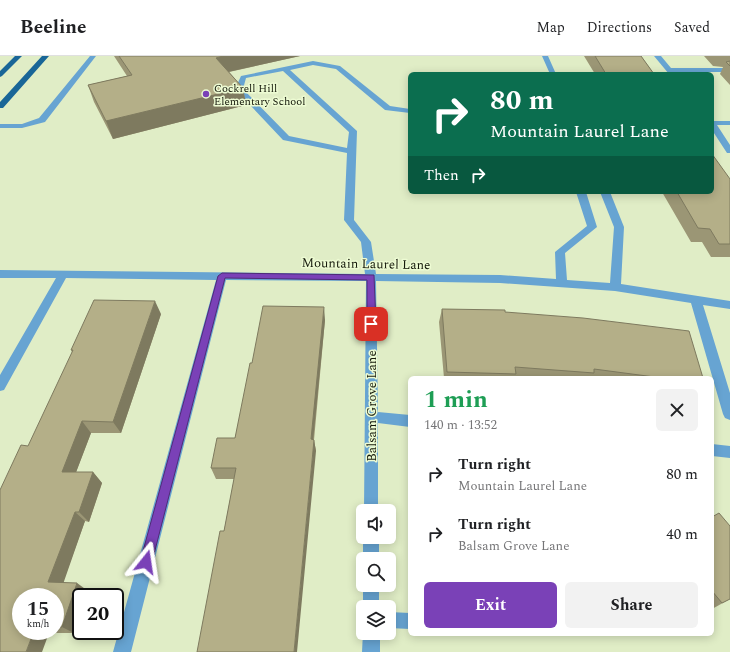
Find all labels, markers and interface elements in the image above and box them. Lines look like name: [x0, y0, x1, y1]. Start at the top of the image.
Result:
text: Beeline: [20, 13, 86, 42]
text: Map: [537, 17, 565, 38]
text: Directions: [587, 17, 652, 38]
text: Saved: [674, 17, 710, 38]
text: 80 m: [490, 79, 554, 122]
place label: Cockrell Hill Elementary School: [214, 80, 306, 110]
icon: right: [424, 88, 476, 140]
marker: Cockrell Hill Elementary School: [201, 89, 211, 99]
text: Mountain Laurel Lane: [490, 118, 669, 145]
text: Then: [424, 164, 459, 187]
icon: right: [467, 164, 489, 186]
street label: Mountain Laurel Lane: [301, 253, 431, 275]
pin: [354, 307, 388, 341]
icon: arrive: [360, 313, 382, 335]
street label: Balsam Grove Lane: [362, 350, 382, 462]
text: 1 min: [424, 382, 488, 418]
button: close: [656, 389, 698, 431]
text: 140 m · 13:52: [424, 415, 497, 435]
text: Turn right: [458, 453, 531, 476]
icon: right: [424, 463, 446, 485]
text: 80 m: [666, 463, 698, 486]
text: Mountain Laurel Lane: [458, 476, 587, 496]
map controls: [356, 504, 396, 640]
button: sound: [356, 504, 396, 544]
text: Turn right: [458, 513, 531, 536]
icon: right: [424, 523, 446, 545]
text: 40 m: [666, 523, 698, 546]
text: Balsam Grove Lane: [458, 536, 569, 556]
position arrow: [125, 541, 167, 583]
button: search: [356, 552, 396, 592]
button: Exit: [424, 582, 557, 628]
button: Share: [565, 582, 698, 628]
speed limit sign: 20: [72, 588, 124, 640]
text: 15: [27, 594, 49, 624]
button: layers: [356, 600, 396, 640]
text: km/h: [27, 616, 49, 632]

